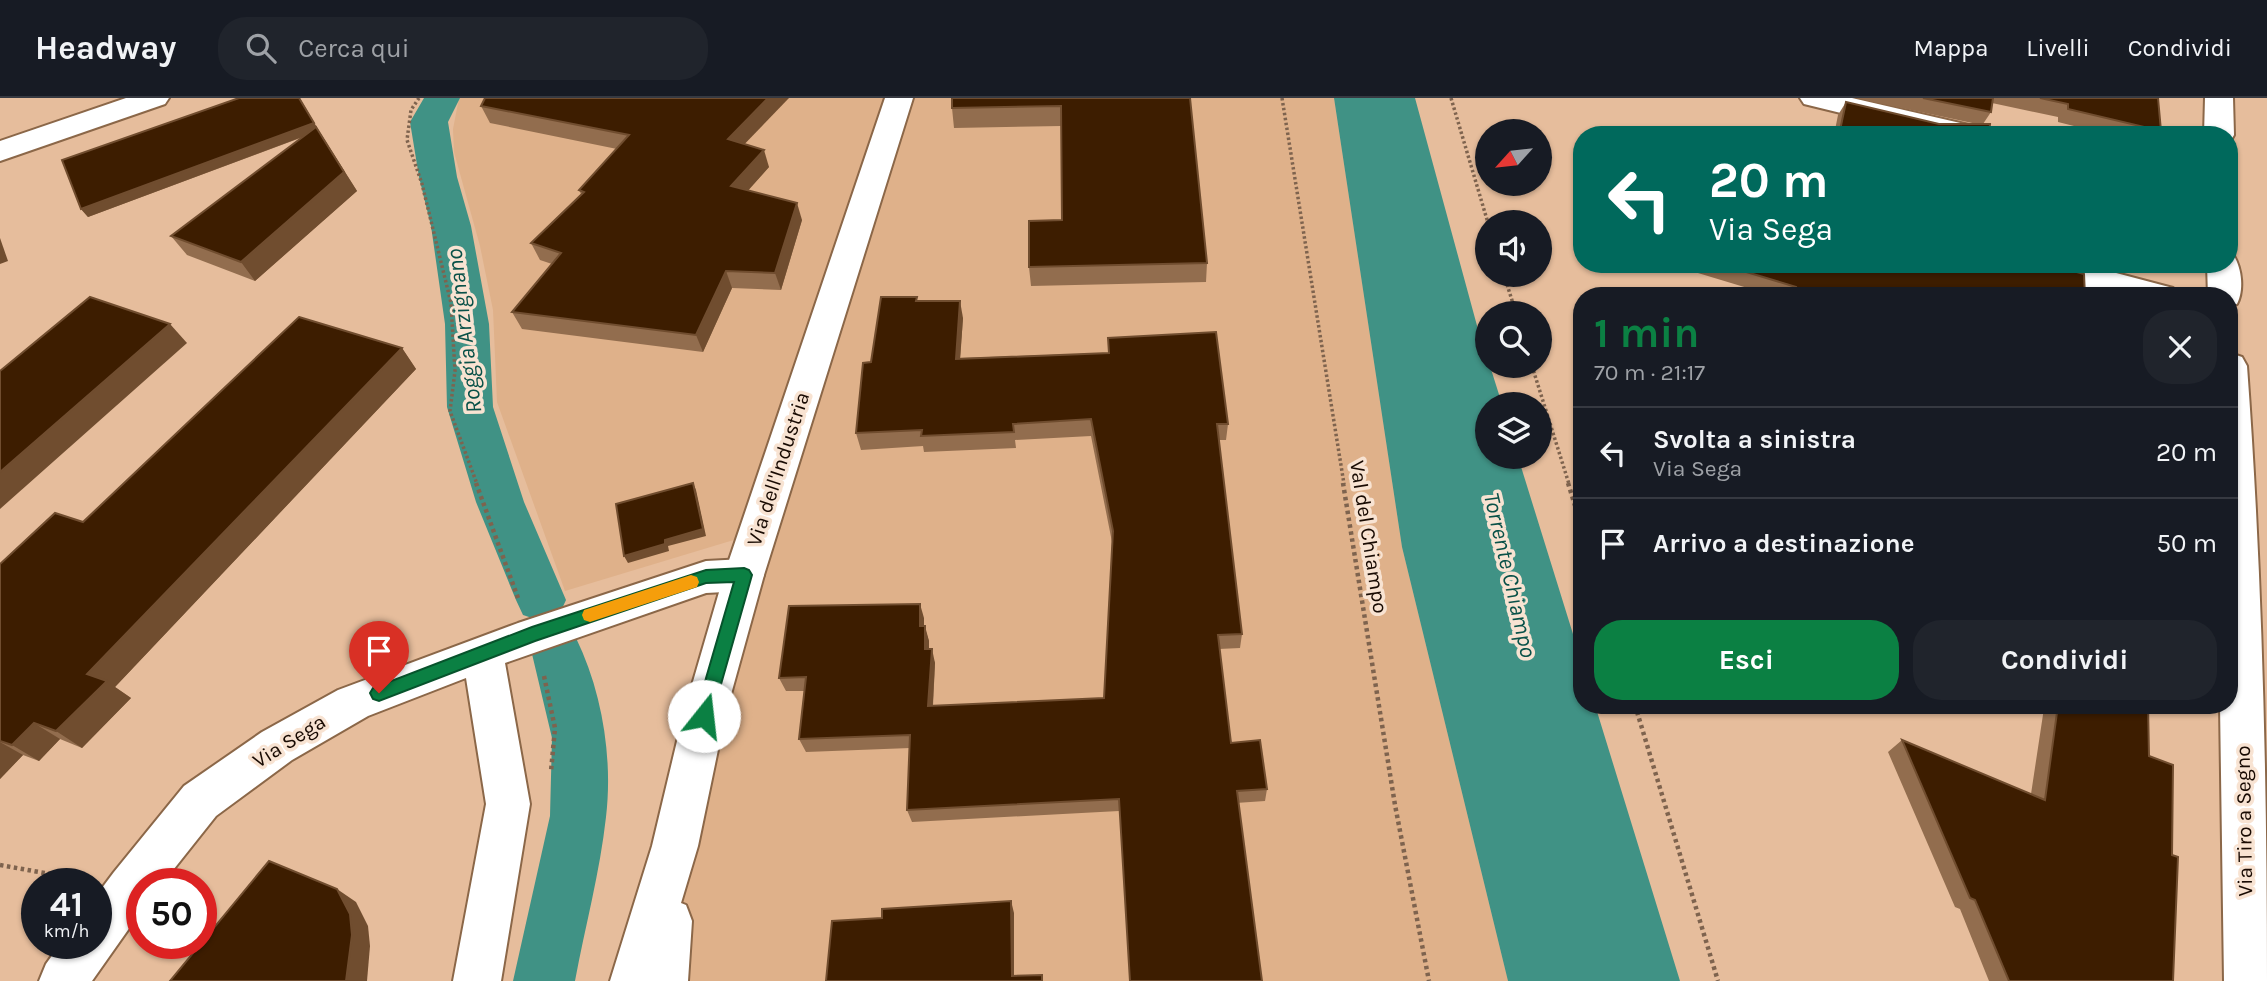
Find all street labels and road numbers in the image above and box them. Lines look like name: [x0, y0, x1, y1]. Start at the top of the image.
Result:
street label: Via dell'Industria: [742, 389, 814, 549]
street label: Val del Chiampo: [1345, 459, 1393, 615]
street label: Via Sega: [248, 709, 330, 773]
street label: Via Tiro a Segno: [2231, 745, 2257, 897]

